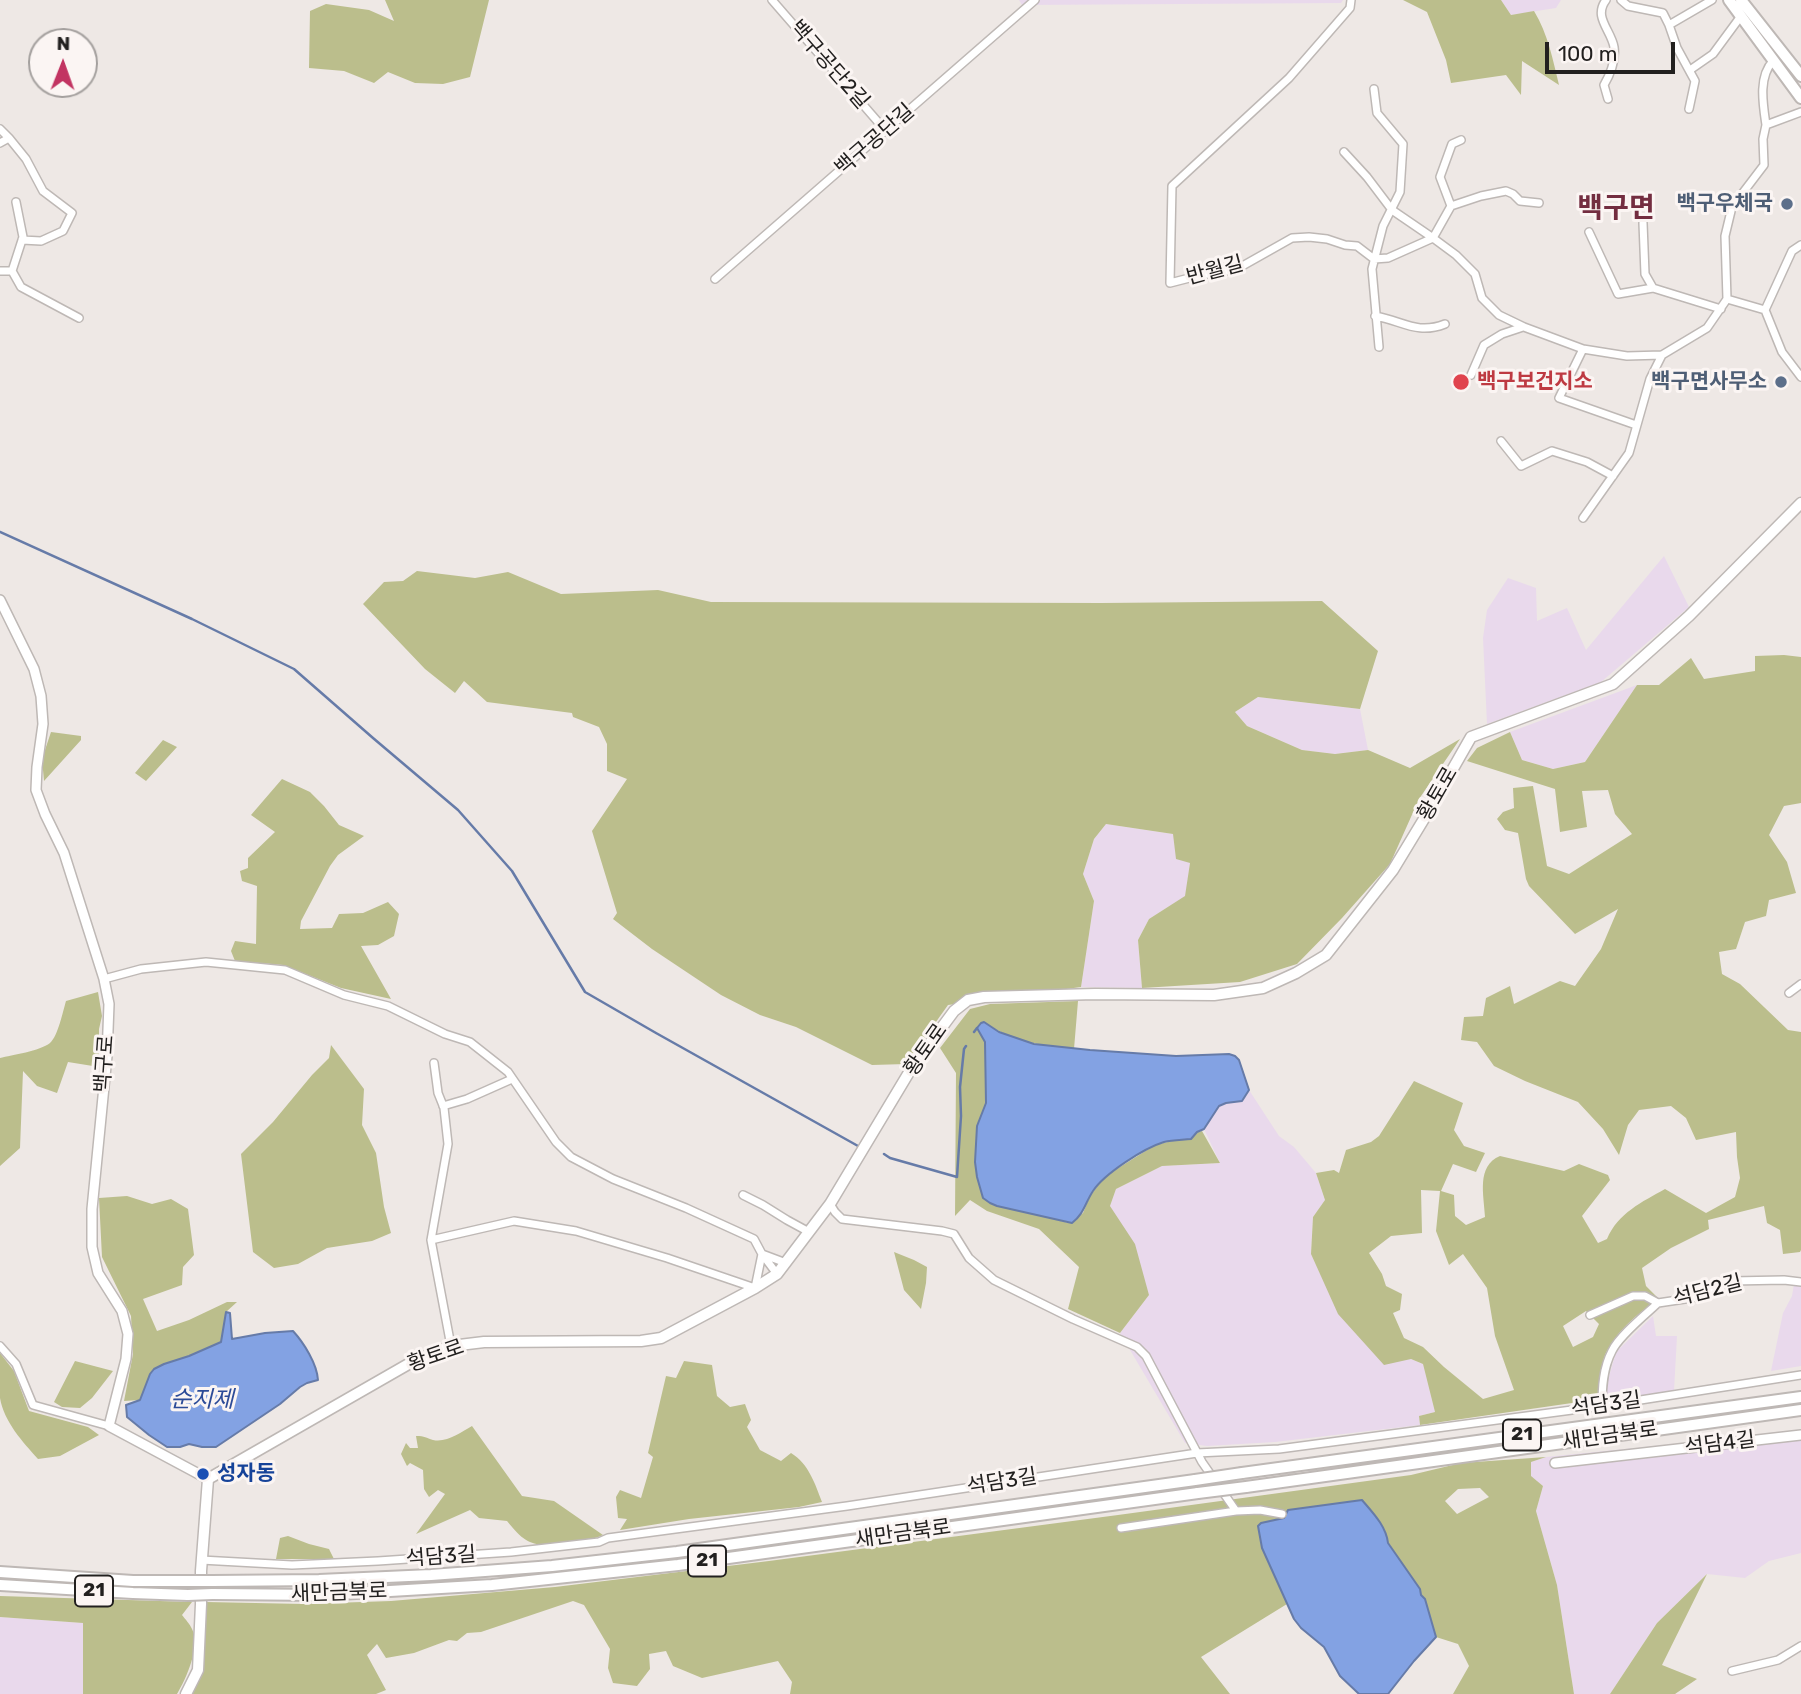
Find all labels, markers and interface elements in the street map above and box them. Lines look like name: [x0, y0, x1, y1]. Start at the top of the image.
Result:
street label: 백구공단2길: [784, 16, 874, 114]
north arrow: [28, 28, 98, 98]
scale bar: [1549, 28, 1678, 72]
text: N: [56, 32, 70, 55]
text: 100 m: [1558, 41, 1617, 66]
street label: 백구공단길: [830, 99, 920, 181]
place label: 백구우체국: [1676, 191, 1773, 217]
district label: 백구면: [1577, 192, 1655, 226]
marker: 백구우체국: [1779, 196, 1795, 212]
street label: 반월길: [1184, 251, 1246, 291]
place label: 백구보건지소: [1477, 369, 1593, 395]
place label: 백구면사무소: [1651, 369, 1767, 395]
marker: 백구보건지소: [1451, 372, 1471, 392]
marker: 백구면사무소: [1773, 374, 1789, 390]
street label: 황토로: [1413, 763, 1463, 825]
street label: 황토로: [899, 1019, 953, 1081]
street label: 백구로: [90, 1034, 120, 1094]
street label: 석담2길: [1671, 1270, 1745, 1312]
street label: 황토로: [404, 1335, 468, 1377]
water label: 순지제: [170, 1386, 234, 1414]
street label: 석담3길: [1569, 1388, 1643, 1422]
street label: 새만금북로: [1560, 1417, 1660, 1455]
road number: 21: [1503, 1420, 1541, 1450]
street label: 석담4길: [1683, 1427, 1757, 1461]
place label: 성자동: [217, 1461, 275, 1487]
street label: 석담3길: [965, 1464, 1039, 1500]
marker: 성자동: [195, 1466, 211, 1482]
street label: 새만금북로: [853, 1515, 953, 1553]
street label: 석담3길: [405, 1542, 477, 1572]
road number: 21: [688, 1546, 726, 1576]
road number: 21: [75, 1576, 113, 1606]
street label: 새만금북로: [290, 1579, 388, 1607]

